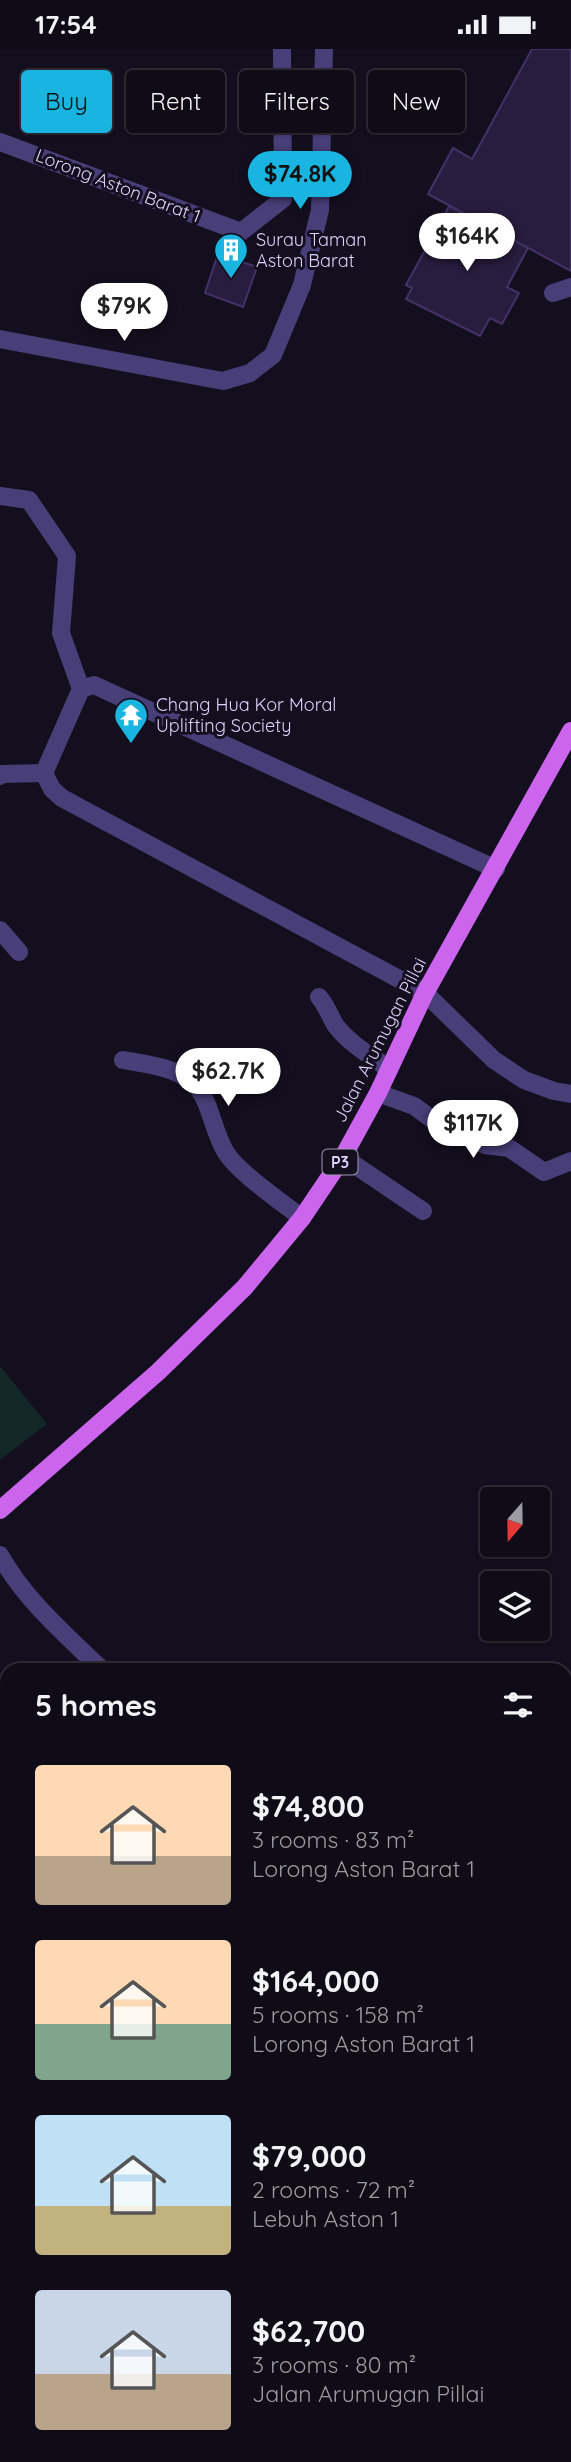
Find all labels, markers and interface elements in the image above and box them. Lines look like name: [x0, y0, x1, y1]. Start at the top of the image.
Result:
text: 17:54: [35, 8, 97, 41]
chip: Buy: [21, 70, 112, 133]
chip: Rent: [126, 70, 225, 133]
chip: Filters: [239, 70, 354, 133]
chip: New: [368, 70, 465, 133]
street label: Lorong Aston Barat 1: [33, 144, 204, 228]
pin: $74.8K: [243, 151, 357, 211]
text: $74.8K: [264, 159, 336, 188]
pin: $164K: [418, 213, 516, 273]
text: $164K: [435, 221, 499, 250]
place label: Surau Taman Aston Barat: [256, 228, 367, 272]
building icon: Surau Taman Aston Barat: [212, 231, 250, 280]
pin: $79K: [83, 283, 165, 343]
text: $79K: [97, 291, 151, 320]
place label: Chang Hua Kor Moral Uplifting Society: [156, 693, 336, 737]
temple icon: Chang Hua Kor Moral Uplifting Society: [112, 696, 150, 745]
street label: Jalan Arumugan Pillai: [328, 954, 431, 1126]
pin: $62.7K: [171, 1049, 285, 1108]
text: $62.7K: [192, 1056, 264, 1085]
pin: $117K: [424, 1101, 522, 1160]
text: $117K: [443, 1108, 503, 1137]
road number: P3: [322, 1149, 358, 1175]
north arrow: [480, 1487, 550, 1557]
map controls: [480, 1487, 550, 1641]
button: layers: [480, 1571, 550, 1641]
text: 5 homes: [35, 1686, 157, 1724]
icon: filters: [499, 1686, 537, 1724]
text: $74,800: [252, 1787, 364, 1825]
icon: home: [91, 1793, 175, 1877]
text: 3 rooms · 83 m²: [252, 1825, 414, 1854]
text: Lorong Aston Barat 1: [252, 1854, 475, 1883]
text: $164,000: [252, 1962, 379, 2000]
icon: home: [91, 1968, 175, 2052]
text: 5 rooms · 158 m²: [252, 2000, 424, 2029]
text: Lorong Aston Barat 1: [252, 2029, 475, 2058]
text: $79,000: [252, 2137, 366, 2175]
icon: home: [91, 2143, 175, 2227]
text: 2 rooms · 72 m²: [252, 2175, 415, 2204]
text: Lebuh Aston 1: [252, 2204, 399, 2233]
text: $62,700: [252, 2312, 365, 2350]
icon: home: [91, 2318, 175, 2402]
text: 3 rooms · 80 m²: [252, 2350, 416, 2379]
text: Jalan Arumugan Pillai: [252, 2379, 484, 2408]

